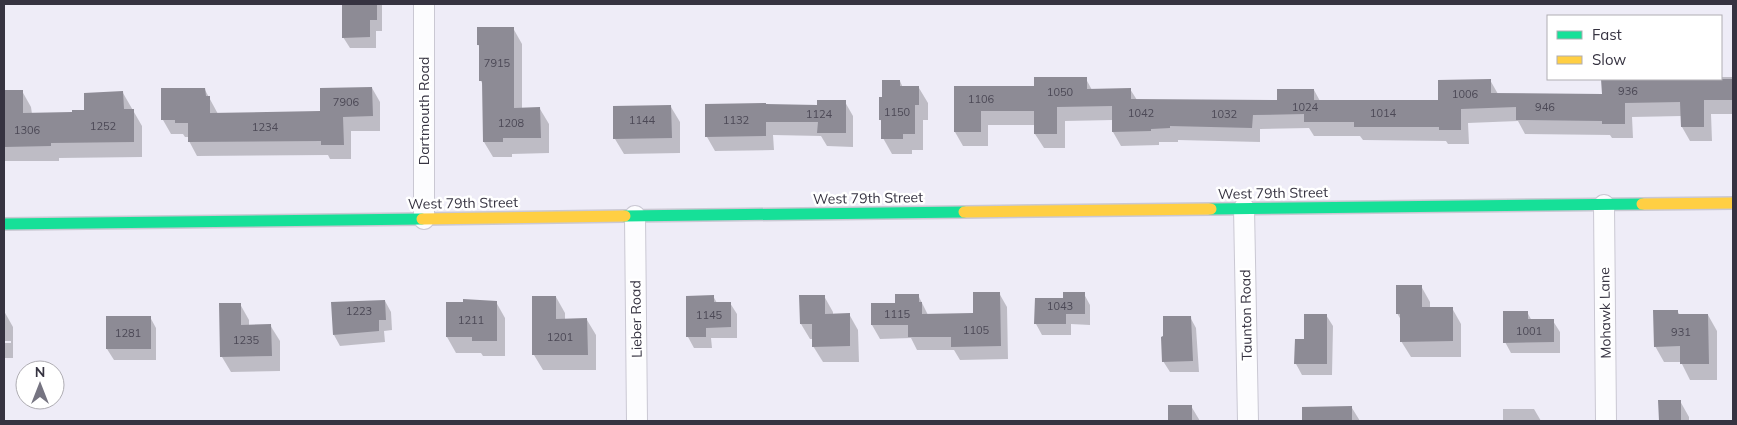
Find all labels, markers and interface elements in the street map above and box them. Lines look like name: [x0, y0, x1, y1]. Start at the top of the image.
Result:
legend: [1547, 15, 1722, 80]
text: Fast: [1592, 25, 1622, 44]
text: Slow: [1592, 50, 1626, 69]
house number: 7915: [484, 56, 511, 70]
street label: Dartmouth Road: [415, 57, 433, 165]
house number: 936: [1618, 84, 1638, 98]
house number: 1050: [1047, 85, 1074, 99]
house number: 1006: [1452, 87, 1479, 101]
house number: 1106: [968, 92, 995, 106]
house number: 7906: [333, 95, 360, 109]
house number: 1024: [1292, 100, 1319, 114]
house number: 946: [1535, 100, 1555, 114]
house number: 1150: [884, 105, 911, 119]
house number: 1042: [1128, 106, 1155, 120]
house number: 1014: [1370, 106, 1397, 120]
house number: 1124: [806, 107, 833, 121]
house number: 1032: [1211, 107, 1238, 121]
house number: 1144: [629, 113, 656, 127]
house number: 1132: [723, 113, 750, 127]
house number: 1208: [498, 116, 525, 130]
house number: 1252: [90, 119, 117, 133]
house number: 1234: [252, 120, 279, 134]
house number: 1306: [14, 123, 41, 137]
street label: West 79th Street: [1218, 183, 1328, 203]
street label: West 79th Street: [813, 188, 923, 208]
street label: West 79th Street: [408, 193, 518, 213]
street label: Mohawk Lane: [1595, 267, 1615, 359]
street label: Taunton Road: [1236, 269, 1256, 361]
street label: Lieber Road: [626, 280, 646, 358]
house number: 1043: [1047, 299, 1073, 313]
house number: 1223: [346, 304, 372, 318]
house number: 1115: [884, 307, 911, 321]
house number: 1145: [696, 308, 723, 322]
house number: 1211: [458, 313, 484, 327]
house number: 1105: [963, 323, 990, 337]
house number: 1001: [1516, 324, 1542, 338]
house number: 931: [1671, 325, 1691, 339]
house number: 1281: [115, 326, 141, 340]
house number: 1201: [547, 330, 573, 344]
house number: 1235: [233, 333, 260, 347]
north arrow: [15, 360, 65, 410]
text: N: [35, 363, 45, 381]

